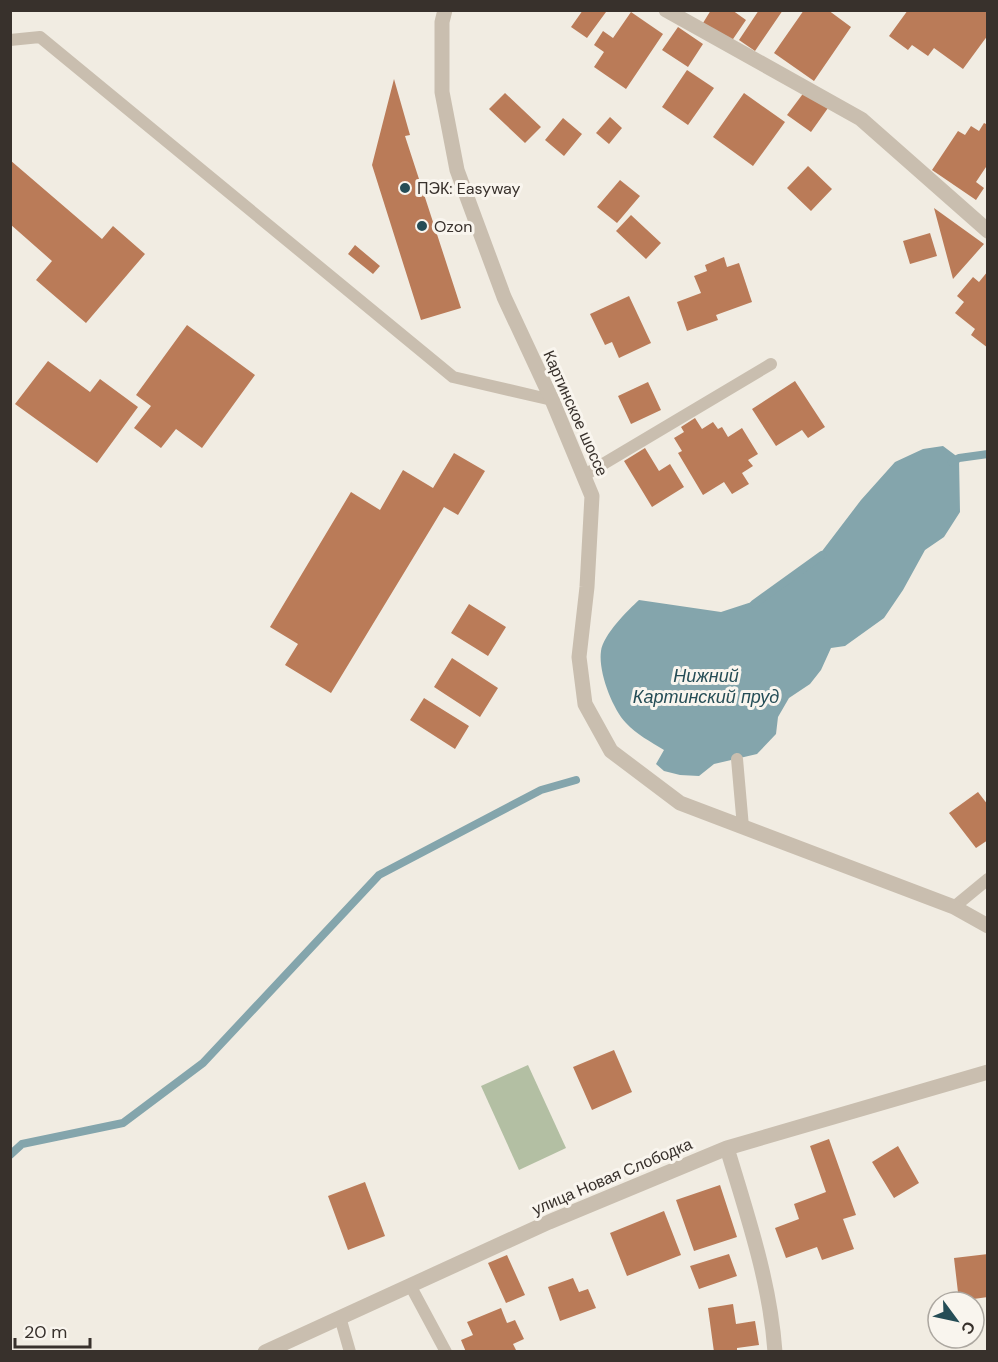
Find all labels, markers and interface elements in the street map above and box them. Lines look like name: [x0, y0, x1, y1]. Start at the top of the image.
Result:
place label: ПЭК: Easyway: [417, 178, 521, 199]
marker: ПЭК: Easyway: [398, 181, 412, 195]
place label: Ozon: [434, 216, 472, 237]
marker: Ozon: [415, 219, 429, 233]
street label: Картинское шоссе: [538, 347, 613, 480]
water label: Нижний Картинский пруд: [633, 664, 779, 709]
street label: улица Новая Слободка: [529, 1133, 696, 1220]
north arrow: [926, 1290, 986, 1350]
scale bar: [15, 1311, 90, 1349]
text: С: [956, 1317, 980, 1339]
text: 20 m: [24, 1320, 67, 1344]

